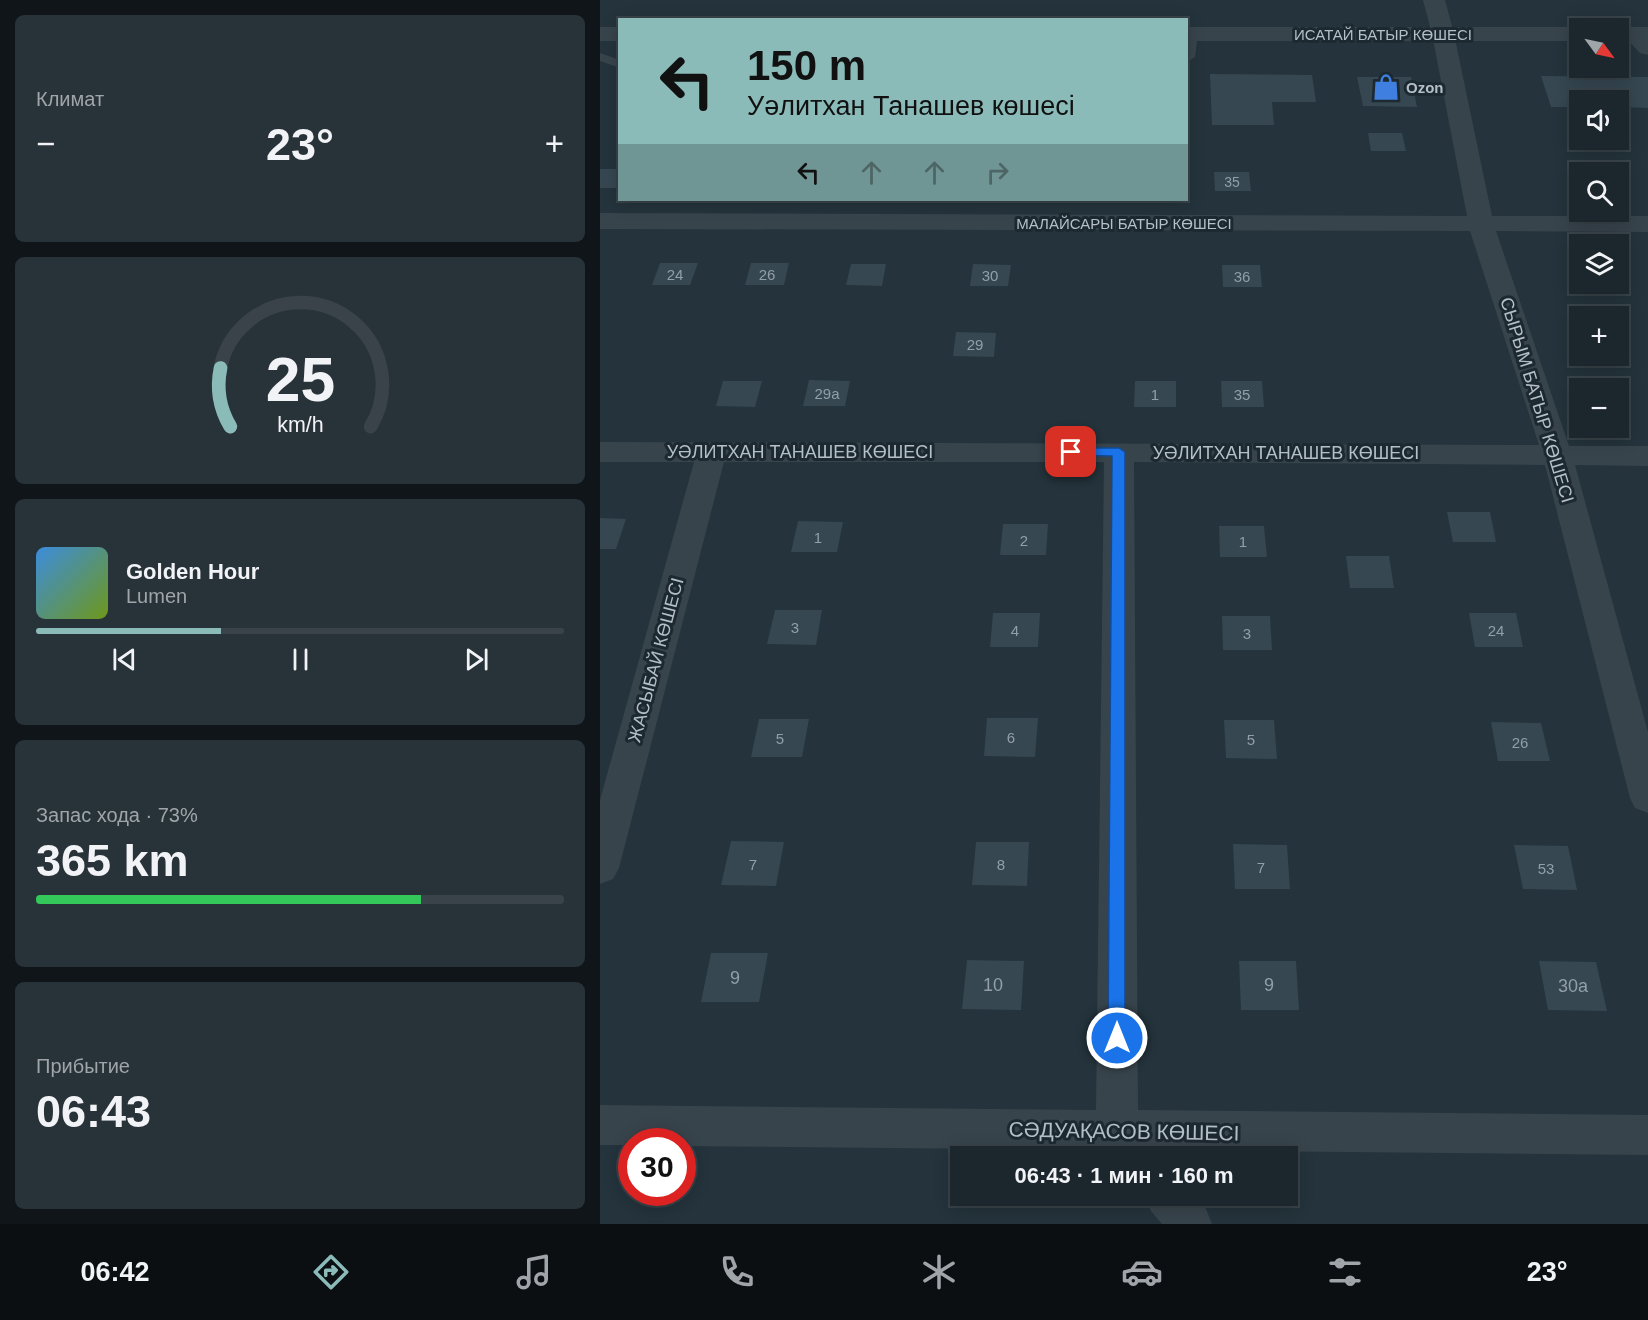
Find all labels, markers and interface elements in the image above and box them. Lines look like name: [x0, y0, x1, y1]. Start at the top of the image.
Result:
north arrow: [1569, 18, 1629, 78]
map controls: [1569, 18, 1629, 438]
street label: ИСАТАЙ БАТЫР КӨШЕСІ: [1294, 26, 1472, 43]
icon: left: [648, 42, 726, 120]
text: 150 m: [747, 42, 866, 89]
shop icon: Ozon: [1371, 72, 1401, 102]
place label: Ozon: [1406, 79, 1444, 96]
text: Климат: [36, 88, 104, 110]
button: sound: [1569, 90, 1629, 150]
text: Уәлитхан Танашев көшесі: [747, 91, 1075, 121]
text: 23°: [266, 119, 334, 170]
text: −: [36, 125, 55, 162]
text: +: [545, 125, 564, 162]
icon: left: [792, 156, 825, 189]
icon: ahead: [855, 156, 888, 189]
icon: ahead: [918, 156, 951, 189]
icon: right: [981, 156, 1014, 189]
button: search: [1569, 162, 1629, 222]
house number: 35: [1224, 174, 1240, 190]
street label: МАЛАЙСАРЫ БАТЫР КӨШЕСІ: [1016, 215, 1232, 232]
button: layers: [1569, 234, 1629, 294]
house number: 24: [667, 266, 683, 283]
house number: 26: [759, 266, 775, 283]
house number: 30: [982, 267, 998, 284]
house number: 36: [1234, 268, 1250, 285]
street label: СЫРЫМ БАТЫР КӨШЕСІ: [1496, 295, 1578, 505]
button: +: [1569, 306, 1629, 366]
house number: 29: [967, 336, 983, 353]
text: 25: [265, 345, 335, 414]
button: −: [1569, 378, 1629, 438]
house number: 29а: [814, 385, 840, 402]
house number: 1: [1151, 386, 1159, 403]
house number: 35: [1234, 386, 1250, 403]
text: km/h: [277, 414, 323, 438]
pin: [1045, 426, 1096, 477]
icon: arrive: [1054, 435, 1087, 468]
street label: УӘЛИТХАН ТАНАШЕВ КӨШЕСІ: [667, 442, 933, 462]
street label: УӘЛИТХАН ТАНАШЕВ КӨШЕСІ: [1153, 443, 1419, 463]
house number: 1: [814, 529, 822, 546]
house number: 2: [1020, 532, 1028, 549]
house number: 1: [1239, 533, 1247, 550]
text: Golden Hour: [126, 559, 259, 584]
street label: ЖАСЫБАЙ КӨШЕСІ: [623, 575, 688, 744]
text: Lumen: [126, 585, 187, 607]
house number: 3: [791, 619, 799, 636]
house number: 4: [1011, 622, 1019, 639]
house number: 24: [1488, 622, 1504, 639]
house number: 3: [1243, 625, 1251, 642]
icon: previous: [108, 643, 141, 676]
icon: pause: [284, 643, 317, 676]
icon: next: [460, 643, 493, 676]
house number: 6: [1007, 729, 1015, 746]
house number: 5: [776, 730, 784, 747]
house number: 5: [1247, 731, 1255, 748]
house number: 26: [1512, 734, 1528, 751]
text: Запас хода · 73%: [36, 804, 198, 826]
text: 365 km: [36, 835, 189, 886]
house number: 7: [749, 856, 757, 873]
house number: 8: [997, 856, 1005, 873]
house number: 7: [1257, 859, 1265, 876]
house number: 53: [1538, 860, 1554, 877]
house number: 9: [730, 968, 740, 988]
house number: 10: [983, 975, 1003, 995]
house number: 9: [1264, 975, 1274, 995]
house number: 30а: [1558, 976, 1589, 996]
position arrow: [1085, 1006, 1149, 1070]
text: Прибытие: [36, 1055, 130, 1077]
text: 06:43: [36, 1086, 151, 1137]
street label: СӘДУАҚАСОВ КӨШЕСІ: [1008, 1117, 1240, 1145]
speed limit sign: 30: [618, 1128, 696, 1206]
text: 06:43 · 1 мин · 160 m: [1014, 1163, 1234, 1188]
icon: directions: [310, 1251, 352, 1293]
icon: music: [513, 1251, 555, 1293]
icon: phone: [716, 1251, 758, 1293]
icon: climate: [918, 1251, 960, 1293]
icon: car: [1121, 1251, 1163, 1293]
icon: filters: [1324, 1251, 1366, 1293]
text: 06:42: [80, 1257, 149, 1287]
text: 23°: [1527, 1257, 1568, 1287]

